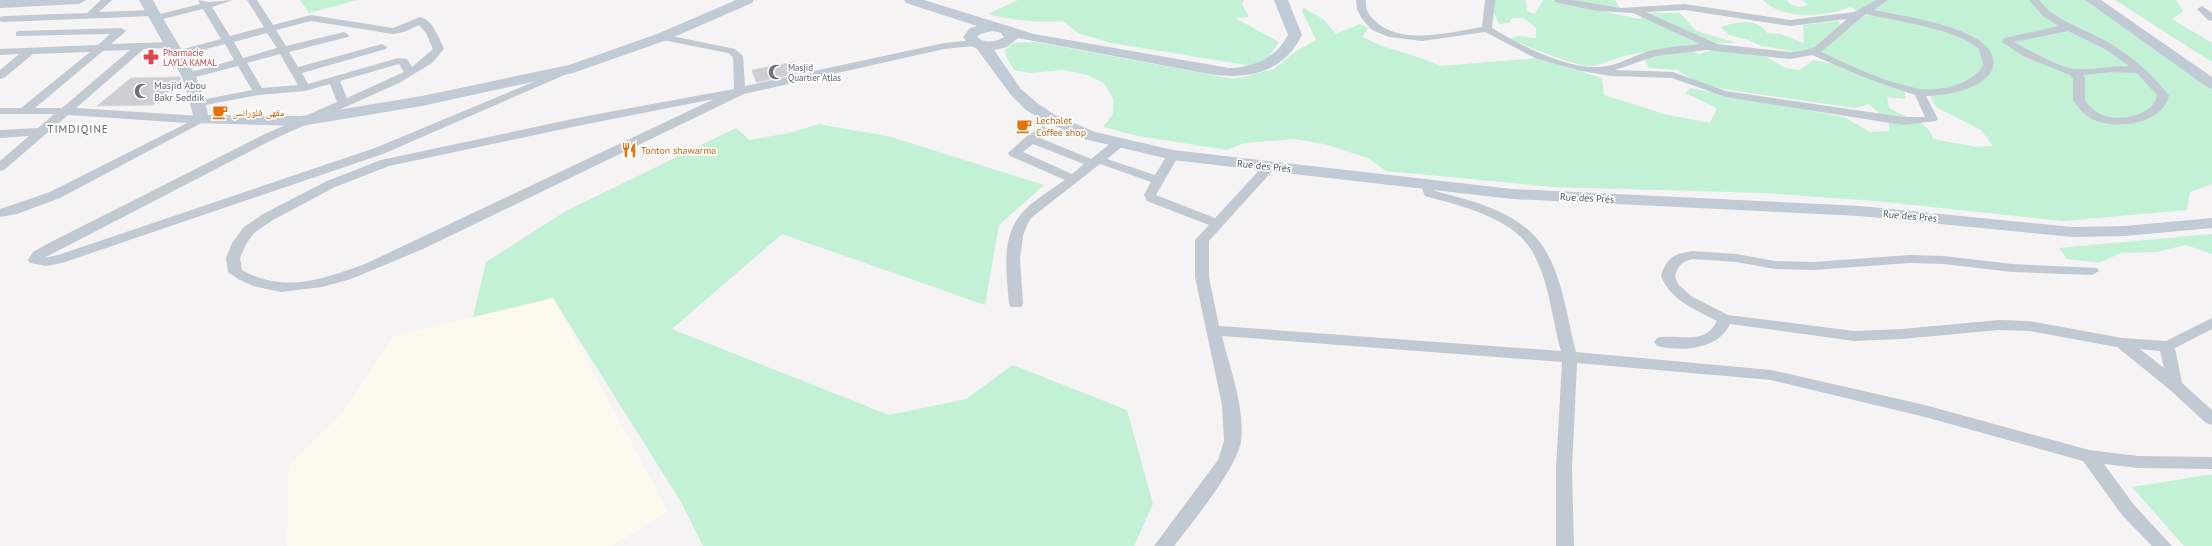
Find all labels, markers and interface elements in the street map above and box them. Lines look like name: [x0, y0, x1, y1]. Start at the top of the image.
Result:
place label: Pharmacie LAYLA KAMAL: [163, 47, 217, 68]
pharmacy icon: Pharmacie LAYLA KAMAL: [142, 48, 160, 66]
place label: Masjid Quartier Atlas: [788, 62, 841, 83]
mosque icon: Masjid Quartier Atlas: [767, 63, 785, 81]
place label: Masjid Abou Bakr Seddik: [154, 79, 206, 104]
mosque icon: Masjid Abou Bakr Seddik: [133, 82, 151, 100]
cafe icon: مقهى فلورانس: [211, 103, 229, 121]
place label: مقهى فلورانس: [232, 106, 285, 119]
place label: Lechalet Coffee shop: [1036, 114, 1086, 139]
cafe icon: Lechalet Coffee shop: [1015, 117, 1033, 135]
district label: TIMDIQINE: [47, 122, 109, 136]
restaurant icon: Tonton shawarma: [620, 141, 638, 159]
place label: Tonton shawarma: [641, 144, 716, 157]
street label: Rue des Prés: [1236, 157, 1292, 175]
street label: Rue des Prés: [1560, 190, 1614, 206]
street label: Rue des Prés: [1882, 207, 1938, 225]

